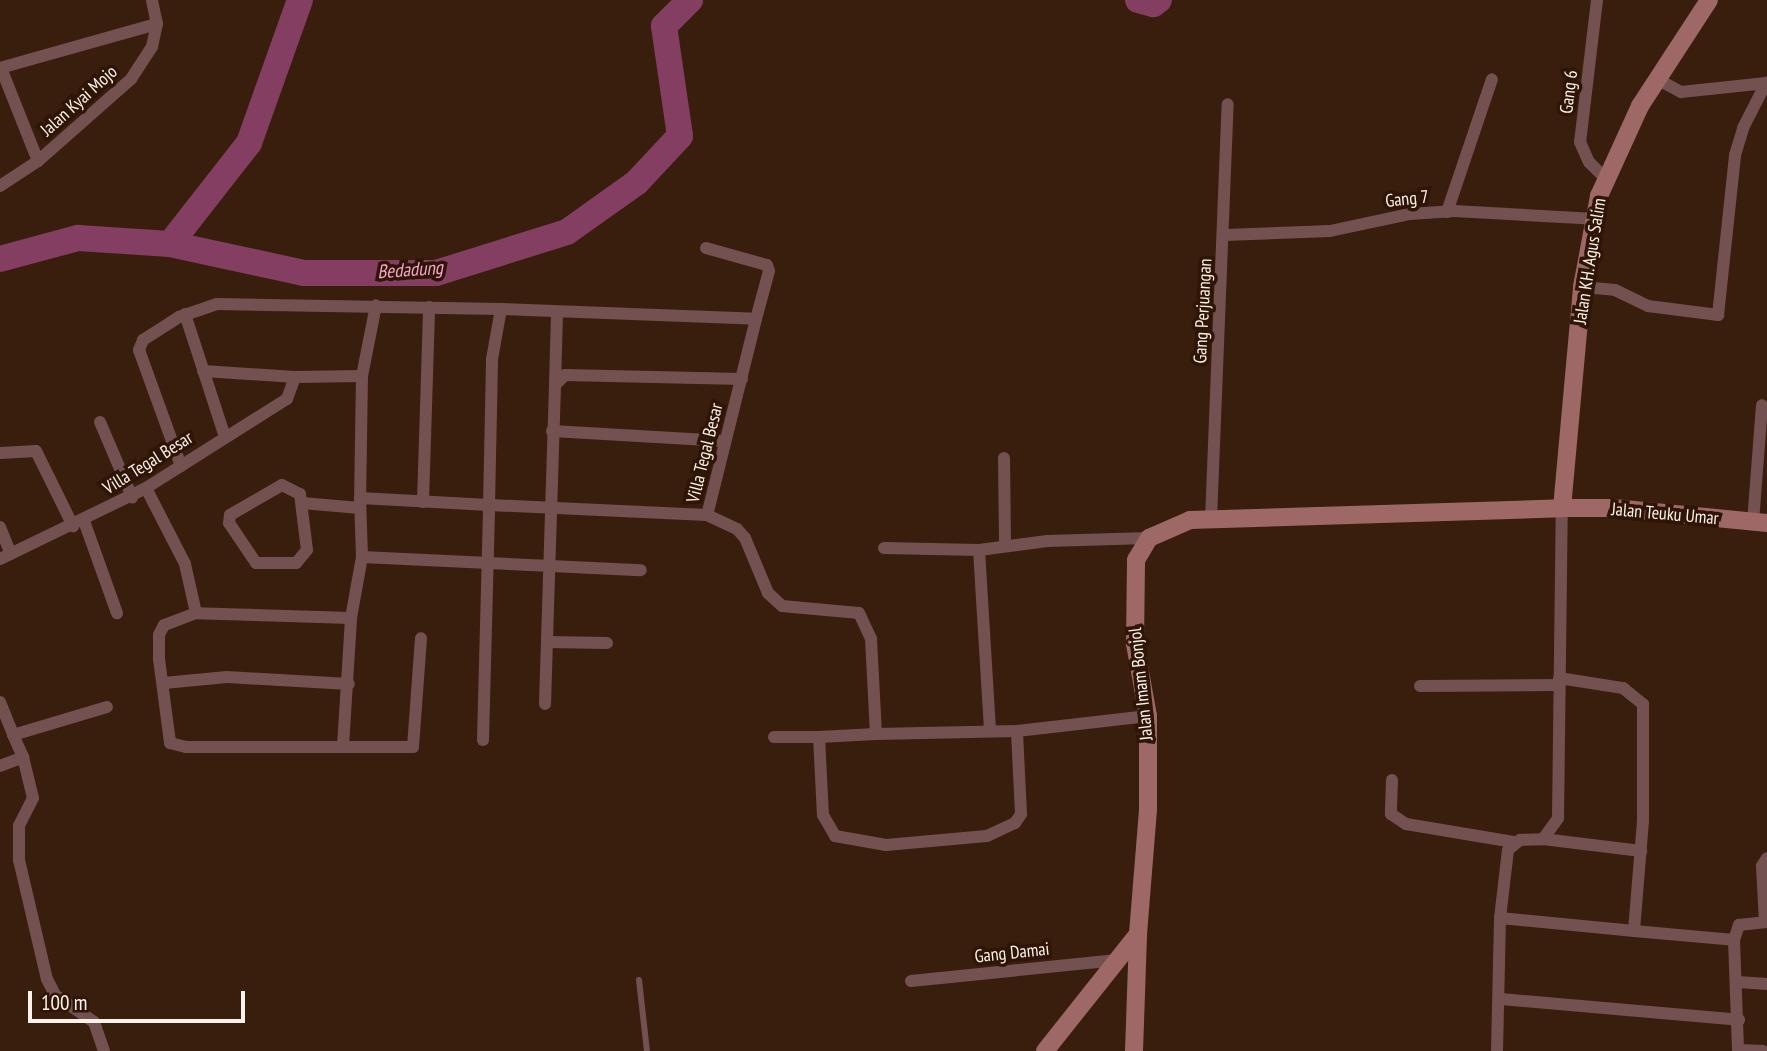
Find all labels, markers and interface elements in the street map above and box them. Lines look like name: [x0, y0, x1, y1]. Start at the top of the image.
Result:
street label: Jalan Kyai Mojo: [36, 61, 122, 141]
street label: Gang 6: [1556, 69, 1582, 115]
street label: Gang 7: [1384, 186, 1430, 212]
street label: Jalan KH. Agus Salim: [1569, 196, 1611, 326]
water label: Bedadung: [376, 256, 444, 284]
street label: Gang Perjuangan: [1189, 258, 1217, 364]
street label: Villa Tegal Besar: [682, 401, 728, 505]
street label: Villa Tegal Besar: [99, 427, 197, 499]
street label: Jalan Teuku Umar: [1610, 499, 1720, 529]
street label: Jalan Imam Bonjol: [1124, 627, 1158, 741]
street label: Gang Damai: [974, 938, 1050, 968]
scale bar: [32, 978, 248, 1022]
text: 100 m: [41, 989, 87, 1016]

